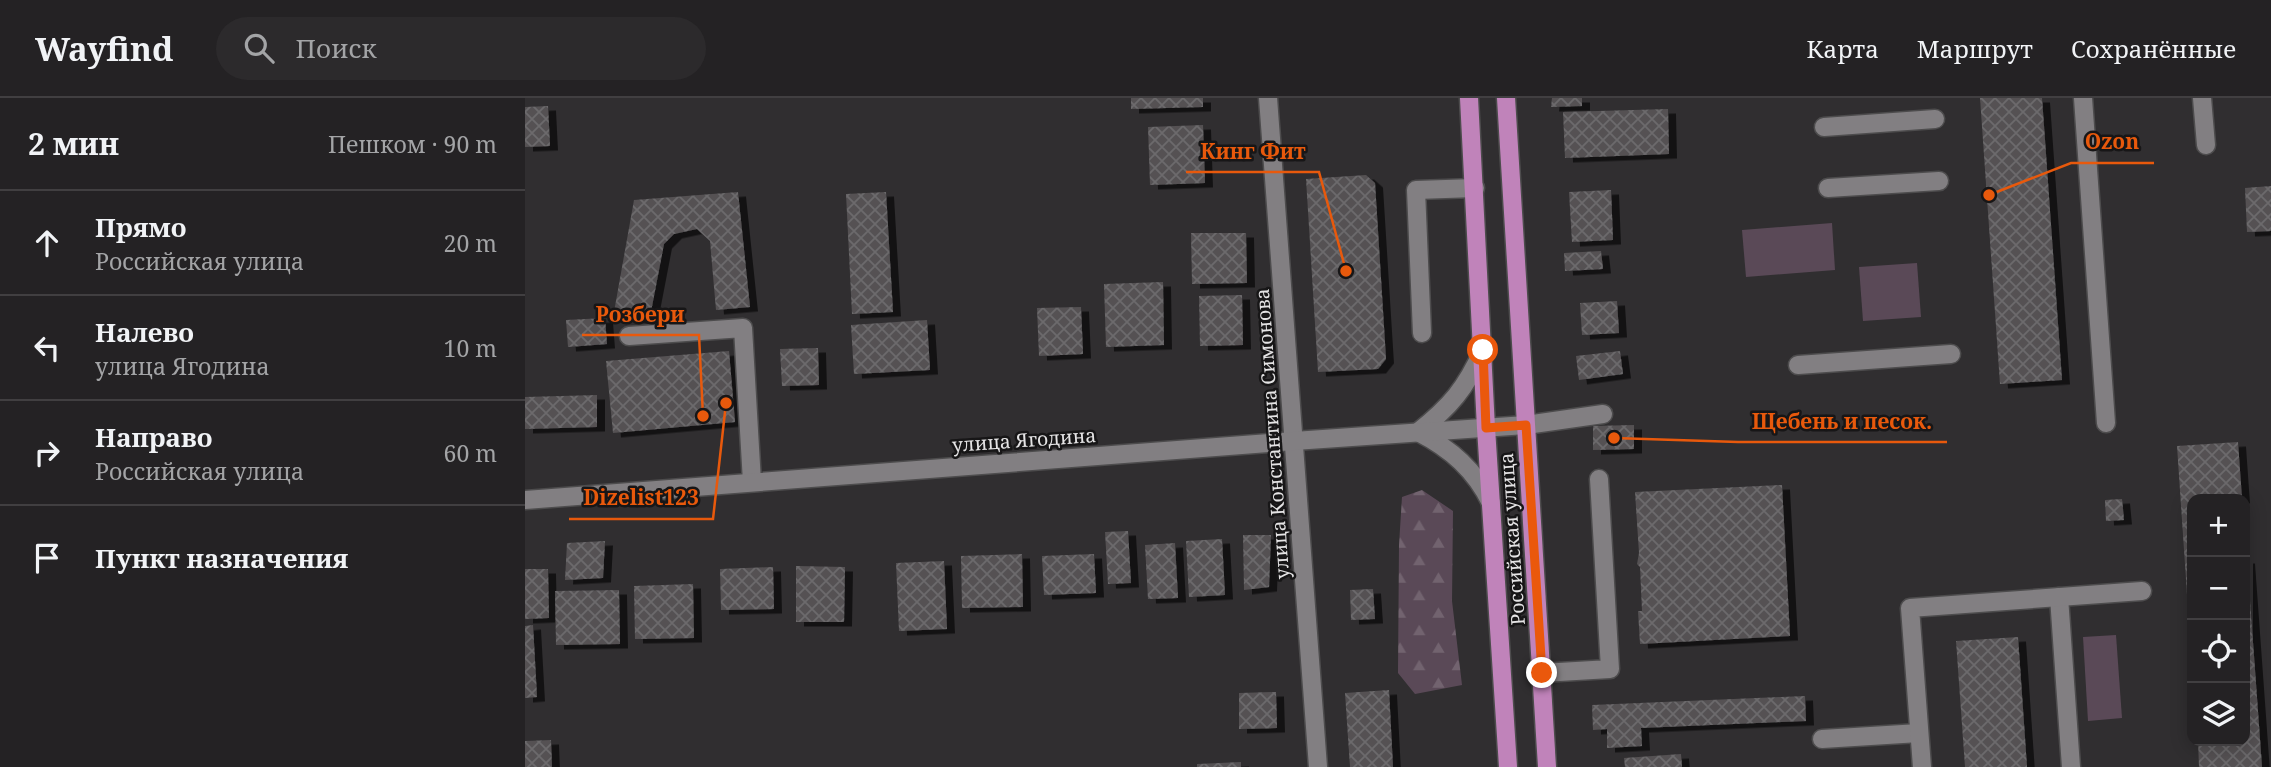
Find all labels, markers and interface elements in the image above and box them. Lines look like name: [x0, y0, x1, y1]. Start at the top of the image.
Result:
search box: [216, 17, 706, 80]
text: Wayfind: [35, 26, 174, 71]
icon: search: [240, 29, 278, 67]
text: Поиск: [296, 30, 377, 66]
text: Карта: [1807, 32, 1879, 65]
text: Маршрут: [1917, 32, 2033, 65]
text: Сохранённые: [2071, 32, 2236, 65]
callout: Ozon: [2071, 121, 2154, 163]
text: 2 мин: [28, 123, 119, 164]
text: Ozon: [2085, 127, 2139, 155]
text: Пешком · 90 m: [328, 128, 497, 160]
callout: Кинг Фит: [1186, 130, 1319, 172]
text: Кинг Фит: [1200, 137, 1306, 165]
text: Прямо: [95, 209, 186, 245]
icon: ahead: [28, 224, 66, 262]
text: 20 m: [444, 227, 497, 259]
text: Российская улица: [95, 245, 304, 277]
street label: улица Константина Симонова: [1249, 288, 1295, 580]
callout: Розбери: [582, 293, 699, 335]
text: Розбери: [595, 300, 685, 328]
text: Налево: [95, 314, 194, 350]
icon: left: [28, 329, 66, 367]
text: 10 m: [444, 332, 497, 364]
route start: [1467, 334, 1498, 365]
text: улица Ягодина: [95, 350, 270, 382]
callout: Щебень и песок.: [1738, 400, 1947, 442]
text: Щебень и песок.: [1752, 407, 1932, 435]
text: Направо: [95, 419, 213, 455]
street label: улица Ягодина: [951, 422, 1097, 458]
icon: right: [28, 434, 66, 472]
text: 60 m: [444, 437, 497, 469]
street label: Российская улица: [1493, 452, 1531, 626]
text: Российская улица: [95, 455, 304, 487]
callout: Dizelist123: [569, 477, 713, 519]
text: Dizelist123: [583, 483, 699, 511]
map controls: [2187, 494, 2250, 746]
button: +: [2187, 494, 2250, 557]
icon: arrive: [28, 539, 66, 577]
text: Пункт назначения: [95, 540, 348, 576]
button: −: [2187, 557, 2250, 620]
button: locate: [2187, 620, 2250, 683]
route end: [1526, 657, 1557, 688]
button: layers: [2187, 683, 2250, 746]

